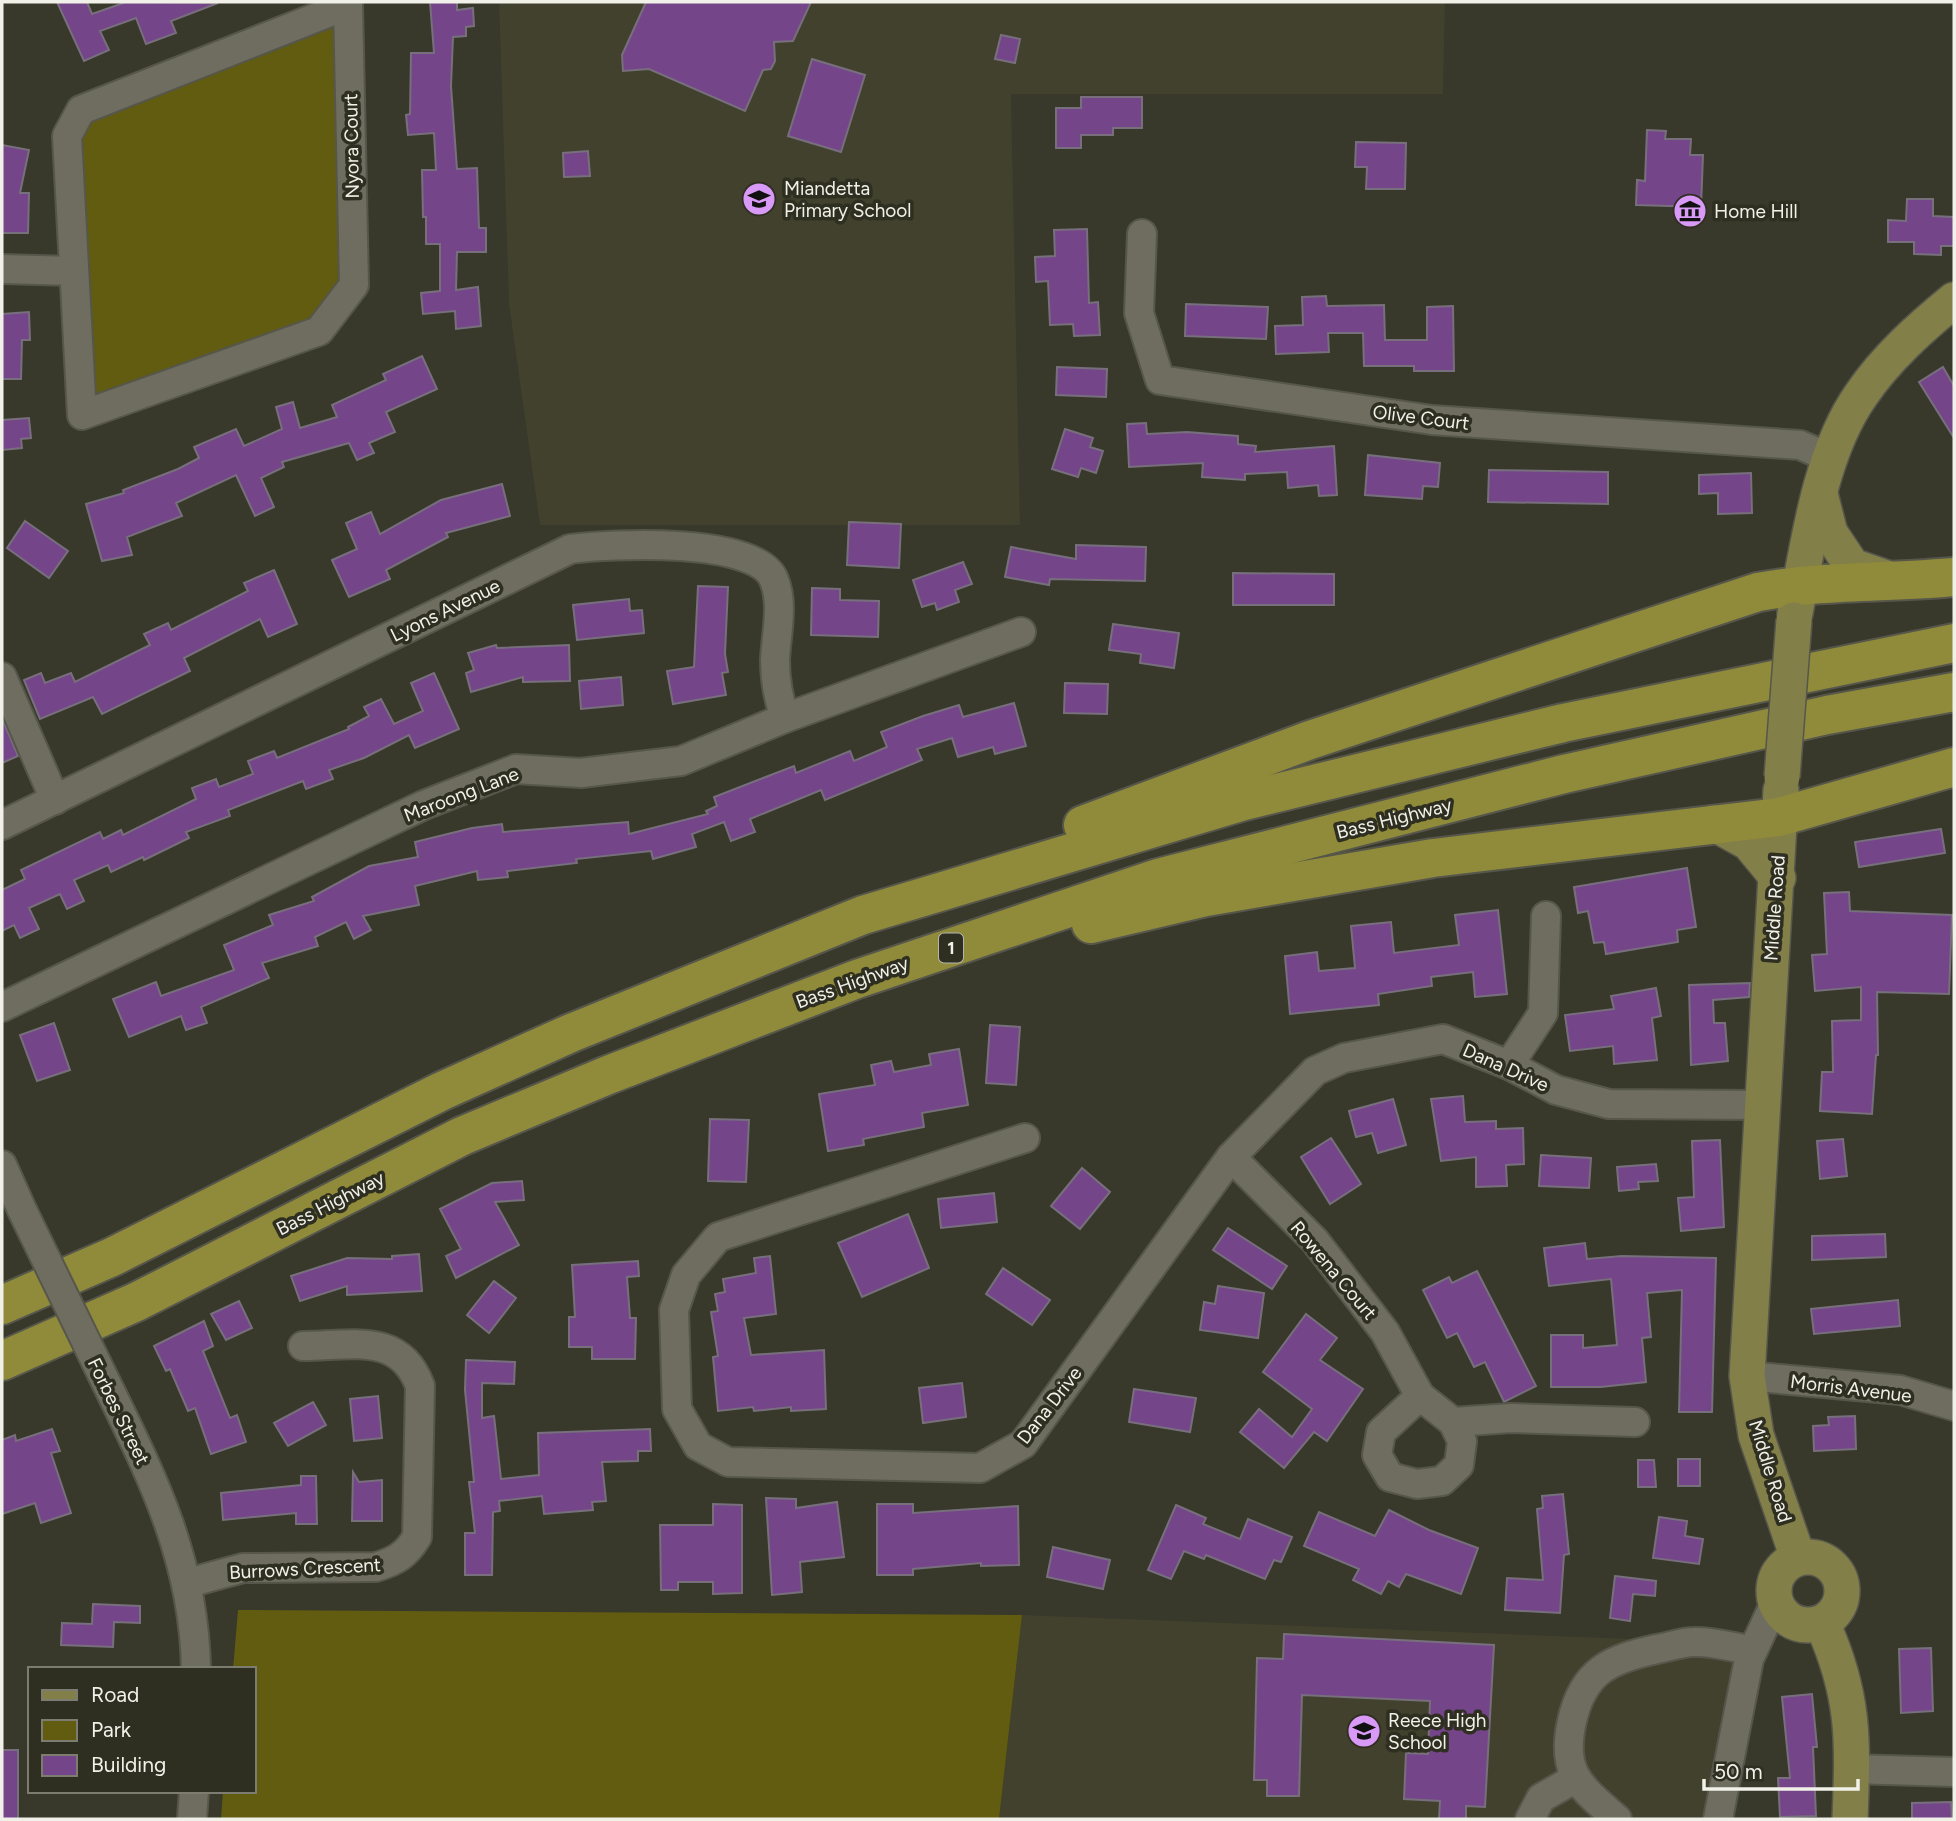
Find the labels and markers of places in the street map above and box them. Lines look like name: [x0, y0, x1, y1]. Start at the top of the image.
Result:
place label: Miandetta Primary School: [784, 177, 912, 222]
school or university icon: Miandetta Primary School: [740, 180, 778, 218]
museum icon: Home Hill: [1671, 192, 1709, 230]
place label: Home Hill: [1714, 200, 1798, 223]
place label: Reece High School: [1388, 1709, 1486, 1754]
school or university icon: Reece High School: [1345, 1712, 1383, 1750]

